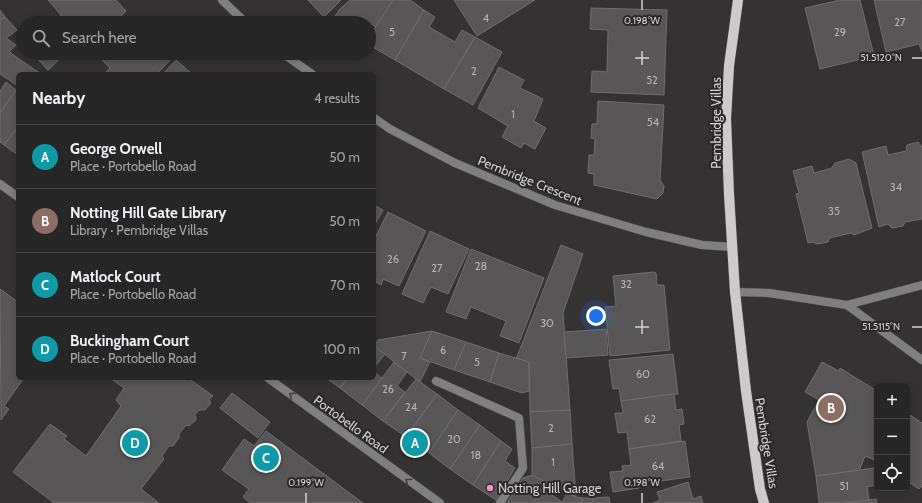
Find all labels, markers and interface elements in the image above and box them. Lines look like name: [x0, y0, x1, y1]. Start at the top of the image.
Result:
house number: 4: [483, 11, 490, 25]
text: 0.198°W: [624, 14, 661, 27]
house number: 27: [894, 15, 906, 29]
search box: [16, 16, 376, 60]
house number: 5: [389, 25, 395, 39]
house number: 29: [834, 25, 846, 39]
icon: search: [30, 27, 52, 49]
text: Search here: [62, 29, 137, 47]
text: 51.5120°N: [860, 51, 902, 64]
house number: 2: [471, 64, 477, 78]
house number: 52: [646, 73, 658, 87]
street label: Pembridge Villas: [708, 77, 724, 169]
text: Nearby: [32, 88, 85, 108]
text: 4 results: [314, 90, 360, 106]
house number: 1: [511, 107, 515, 121]
house number: 54: [647, 115, 660, 129]
text: George Orwell: [70, 140, 162, 158]
text: A: [41, 149, 49, 165]
text: 50 m: [330, 149, 360, 165]
street label: Pembridge Crescent: [476, 152, 585, 208]
text: Place · Portobello Road: [70, 158, 196, 174]
house number: 34: [890, 180, 903, 194]
text: Notting Hill Gate Library: [70, 204, 226, 222]
house number: 35: [828, 204, 840, 218]
text: B: [41, 213, 49, 229]
text: 50 m: [330, 213, 360, 229]
text: Library · Pembridge Villas: [70, 222, 208, 238]
house number: 26: [387, 252, 399, 266]
house number: 28: [475, 259, 487, 273]
house number: 27: [431, 261, 443, 275]
text: Matlock Court: [70, 268, 161, 286]
text: C: [41, 277, 49, 293]
text: 70 m: [330, 277, 360, 293]
house number: 32: [620, 277, 632, 291]
text: Place · Portobello Road: [70, 286, 196, 302]
your location: [586, 306, 606, 326]
house number: 30: [540, 316, 554, 330]
text: 51.5115°N: [862, 320, 900, 333]
text: Buckingham Court: [70, 332, 189, 350]
text: D: [40, 341, 50, 357]
text: 100 m: [323, 341, 360, 357]
house number: 6: [440, 343, 446, 357]
house number: 7: [401, 349, 407, 363]
text: Place · Portobello Road: [70, 350, 196, 366]
house number: 5: [474, 355, 480, 369]
house number: 60: [636, 367, 650, 381]
house number: 26: [382, 382, 394, 396]
map controls: [874, 383, 910, 491]
button: +: [874, 383, 910, 419]
street label: Portobello Road: [311, 392, 391, 456]
one-way arrow: [289, 393, 296, 400]
pin: B: [818, 393, 844, 423]
street label: Pembridge Villas: [752, 396, 782, 490]
house number: 24: [405, 400, 418, 414]
house number: 62: [644, 412, 656, 426]
button: −: [874, 419, 910, 455]
house number: 2: [548, 421, 554, 435]
pin: D: [122, 428, 148, 458]
pin: A: [402, 428, 428, 458]
house number: 20: [447, 432, 461, 446]
pin: C: [253, 443, 279, 473]
house number: 18: [471, 448, 481, 462]
house number: 1: [551, 455, 555, 469]
button: locate: [874, 455, 910, 491]
house number: 64: [652, 459, 665, 473]
text: 0.199°W: [288, 476, 324, 489]
text: 0.198°W: [624, 476, 661, 489]
one-way arrow: [405, 478, 412, 486]
house number: 51: [839, 479, 849, 493]
place label: Notting Hill Garage: [498, 480, 602, 496]
marker: Notting Hill Garage: [485, 483, 495, 493]

